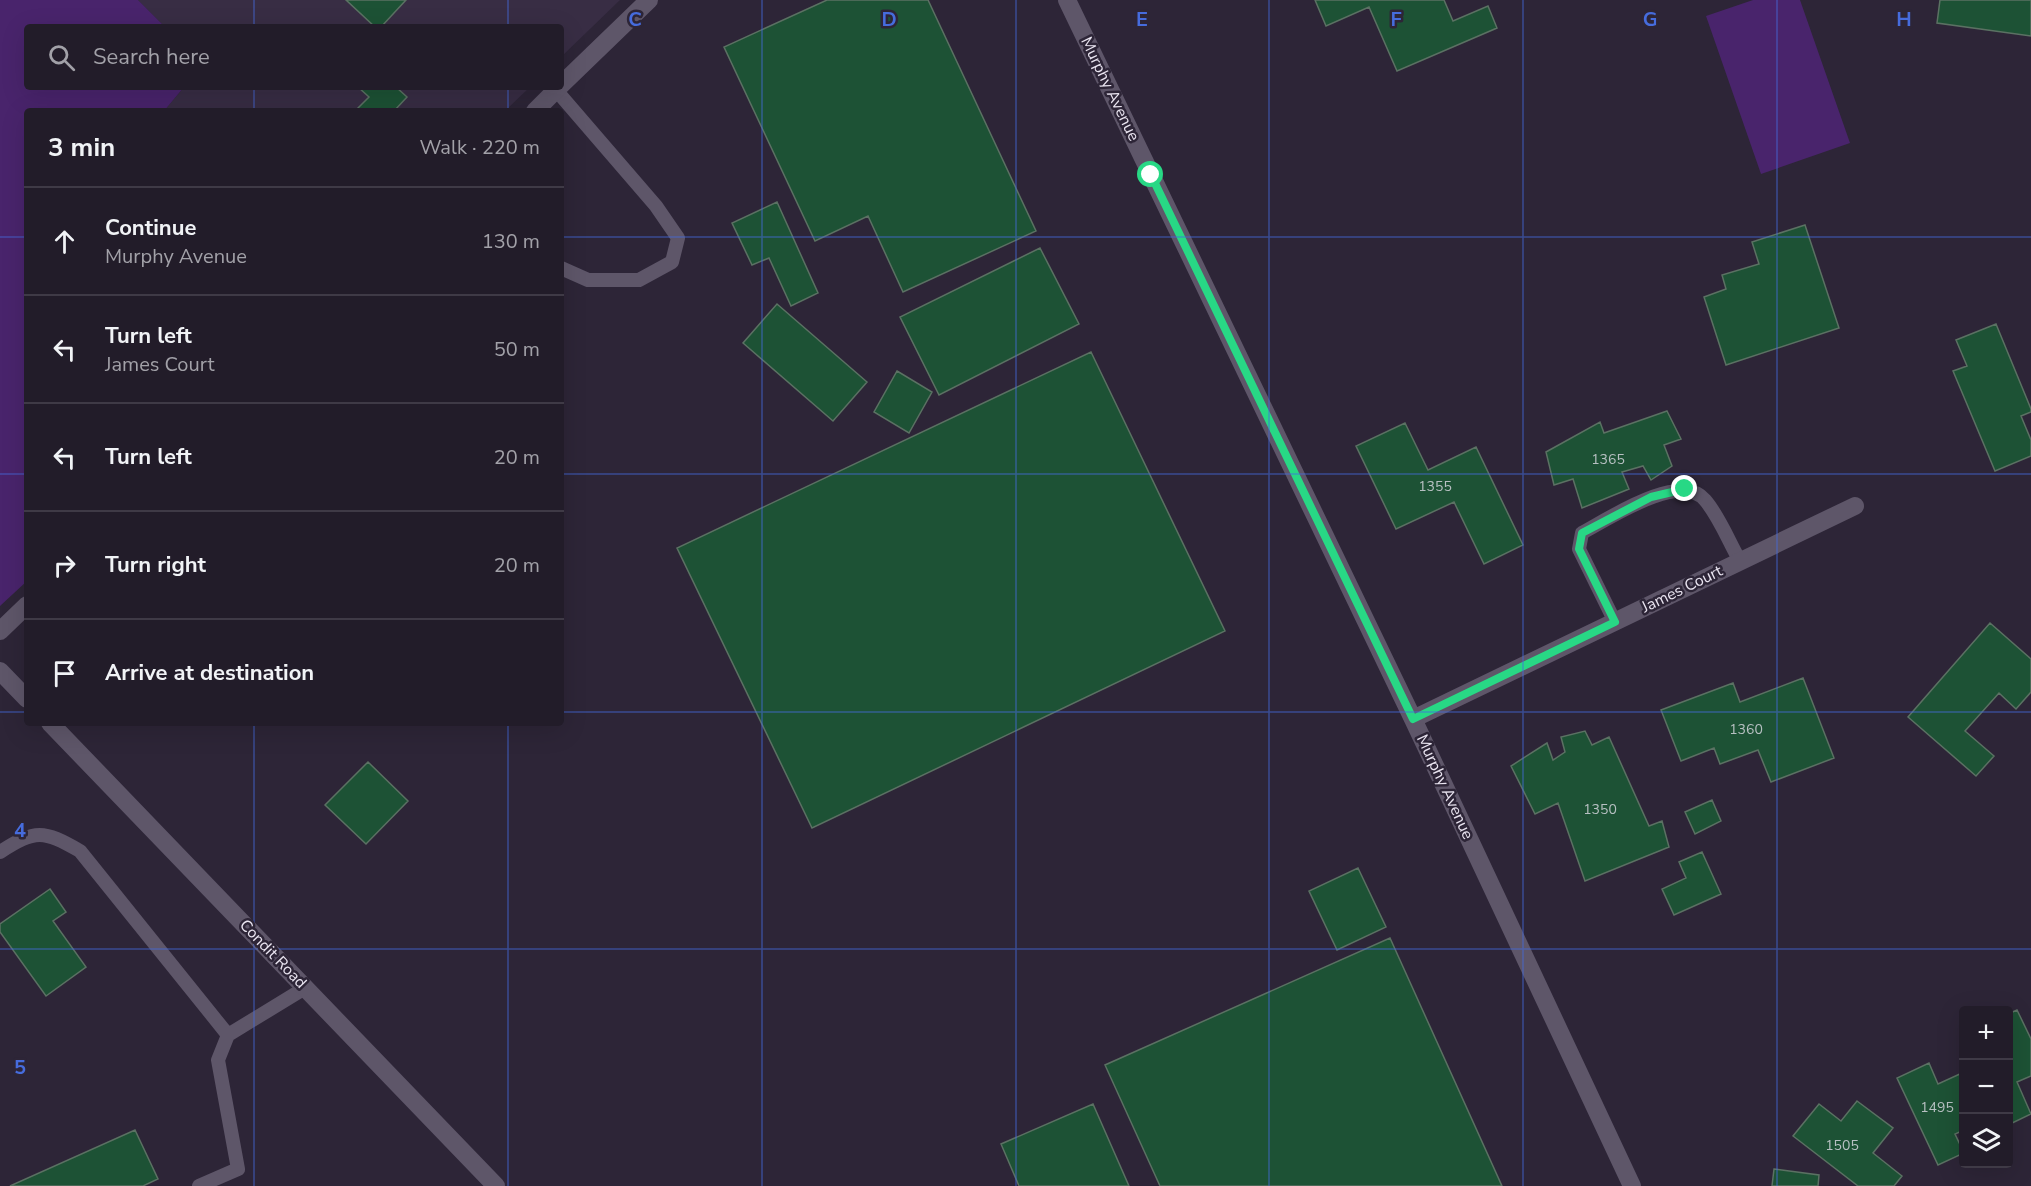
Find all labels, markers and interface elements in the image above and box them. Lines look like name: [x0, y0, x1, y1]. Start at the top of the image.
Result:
text: C: [628, 6, 642, 33]
text: D: [881, 6, 897, 33]
text: E: [1136, 6, 1148, 33]
text: F: [1390, 6, 1402, 33]
text: G: [1643, 6, 1657, 33]
text: H: [1896, 6, 1912, 33]
search box: [24, 24, 564, 90]
street label: Murphy Avenue: [1075, 33, 1145, 145]
icon: search: [45, 41, 78, 74]
text: Search here: [93, 42, 210, 72]
text: 3 min: [48, 130, 115, 165]
text: Walk · 220 m: [420, 134, 540, 161]
route start: [1137, 161, 1163, 187]
text: Continue: [105, 213, 196, 243]
icon: ahead: [48, 225, 81, 258]
text: 130 m: [482, 228, 540, 255]
text: Murphy Avenue: [105, 243, 247, 270]
text: Turn left: [105, 321, 192, 351]
icon: left: [48, 333, 81, 366]
text: 50 m: [494, 336, 540, 363]
text: James Court: [105, 351, 214, 378]
icon: left: [48, 441, 81, 474]
text: Turn left: [105, 442, 192, 472]
text: 20 m: [494, 444, 540, 471]
house number: 1365: [1591, 450, 1625, 469]
route end: [1671, 475, 1697, 501]
house number: 1355: [1418, 477, 1452, 496]
icon: right: [48, 549, 81, 582]
text: Turn right: [105, 550, 206, 580]
text: 20 m: [494, 552, 540, 579]
street label: James Court: [1637, 560, 1727, 619]
icon: arrive: [48, 657, 81, 690]
text: Arrive at destination: [105, 658, 314, 688]
house number: 1360: [1729, 720, 1763, 739]
street label: Murphy Avenue: [1411, 731, 1479, 843]
house number: 1350: [1583, 800, 1617, 819]
text: 4: [14, 817, 26, 844]
street label: Condit Road: [234, 915, 312, 993]
map controls: [1959, 1006, 2013, 1168]
button: +: [1959, 1006, 2013, 1060]
text: 5: [14, 1054, 26, 1081]
button: −: [1959, 1060, 2013, 1114]
house number: 1495: [1920, 1098, 1954, 1117]
button: layers: [1959, 1114, 2013, 1168]
house number: 1505: [1825, 1136, 1859, 1155]

